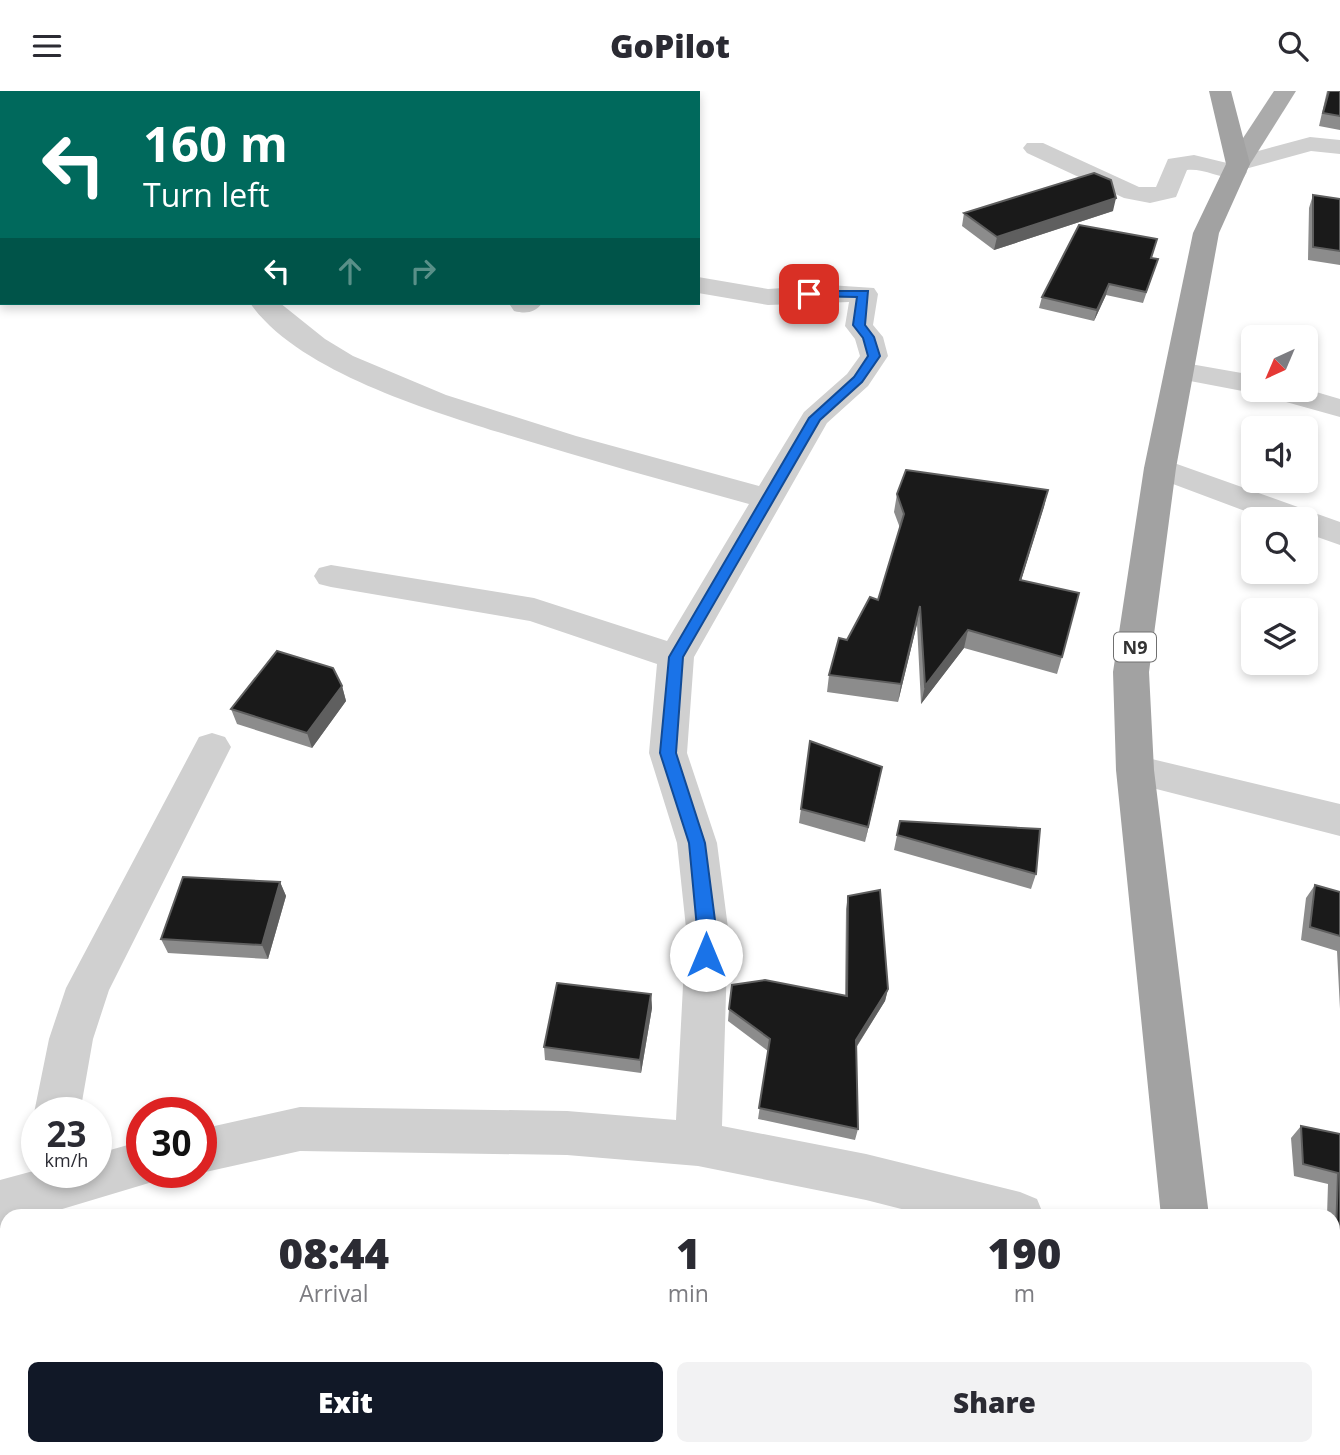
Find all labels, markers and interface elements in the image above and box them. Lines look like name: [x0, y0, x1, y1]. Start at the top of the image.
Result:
text: GoPilot: [610, 24, 730, 67]
icon: menu: [28, 27, 66, 65]
icon: search: [1274, 27, 1312, 65]
text: 160 m: [143, 110, 288, 176]
icon: left: [28, 119, 119, 210]
text: Turn left: [143, 173, 269, 216]
icon: left: [258, 252, 296, 290]
icon: ahead: [331, 252, 369, 290]
icon: right: [404, 252, 442, 290]
pin: [779, 264, 839, 324]
icon: arrive: [790, 275, 828, 313]
north arrow: [1241, 325, 1318, 403]
map controls: [1241, 325, 1318, 675]
button: sound: [1241, 416, 1318, 493]
button: search: [1241, 507, 1318, 584]
button: layers: [1241, 598, 1318, 675]
road number: N9: [1114, 633, 1156, 661]
position arrow: [669, 918, 743, 992]
speed limit sign: 30: [126, 1097, 217, 1188]
text: 23: [46, 1110, 87, 1157]
text: km/h: [45, 1148, 88, 1172]
text: 08:44: [279, 1224, 389, 1281]
text: 1: [676, 1224, 701, 1281]
text: 190: [988, 1224, 1061, 1281]
text: Arrival: [299, 1277, 369, 1309]
text: min: [668, 1277, 709, 1309]
text: m: [1014, 1277, 1035, 1309]
button: Exit: [28, 1362, 663, 1442]
button: Share: [677, 1362, 1312, 1442]

